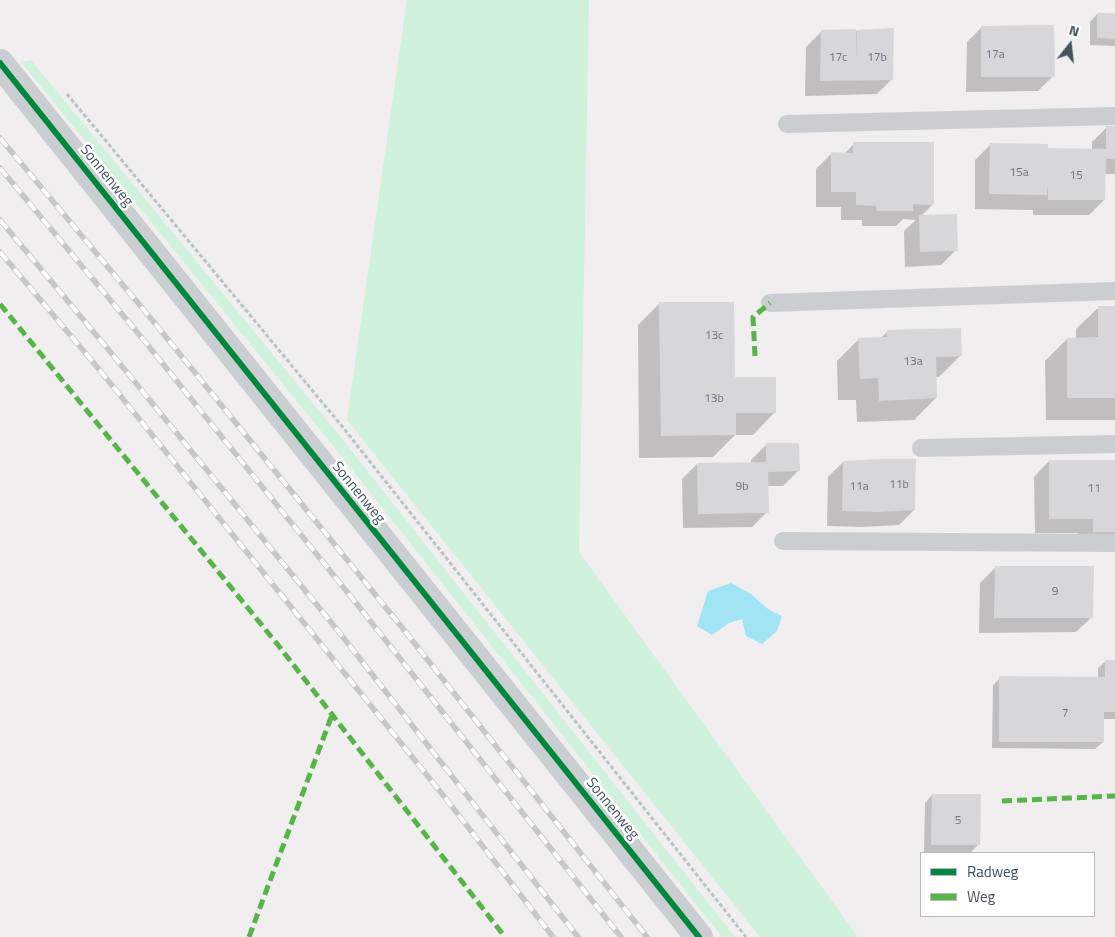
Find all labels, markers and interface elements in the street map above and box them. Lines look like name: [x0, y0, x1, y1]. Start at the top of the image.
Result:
text: N: [1067, 19, 1082, 42]
north arrow: [1045, 20, 1095, 70]
house number: 17a: [985, 48, 1005, 62]
house number: 17c: [829, 51, 847, 65]
house number: 17b: [867, 51, 887, 65]
street label: Sonnenweg: [76, 141, 136, 211]
house number: 15a: [1009, 166, 1029, 180]
house number: 15: [1069, 169, 1083, 183]
house number: 13c: [705, 329, 723, 343]
house number: 13a: [903, 355, 923, 369]
house number: 13b: [704, 392, 724, 406]
street label: Sonnenweg: [328, 458, 388, 528]
house number: 11b: [889, 478, 909, 492]
house number: 9b: [735, 480, 749, 494]
house number: 11a: [849, 480, 869, 494]
house number: 11: [1087, 482, 1101, 496]
house number: 9: [1052, 585, 1058, 599]
house number: 7: [1062, 707, 1068, 721]
street label: Sonnenweg: [582, 774, 642, 844]
house number: 5: [955, 814, 961, 828]
legend: [920, 852, 1095, 917]
text: Radweg: [967, 860, 1018, 883]
text: Weg: [967, 885, 995, 908]

